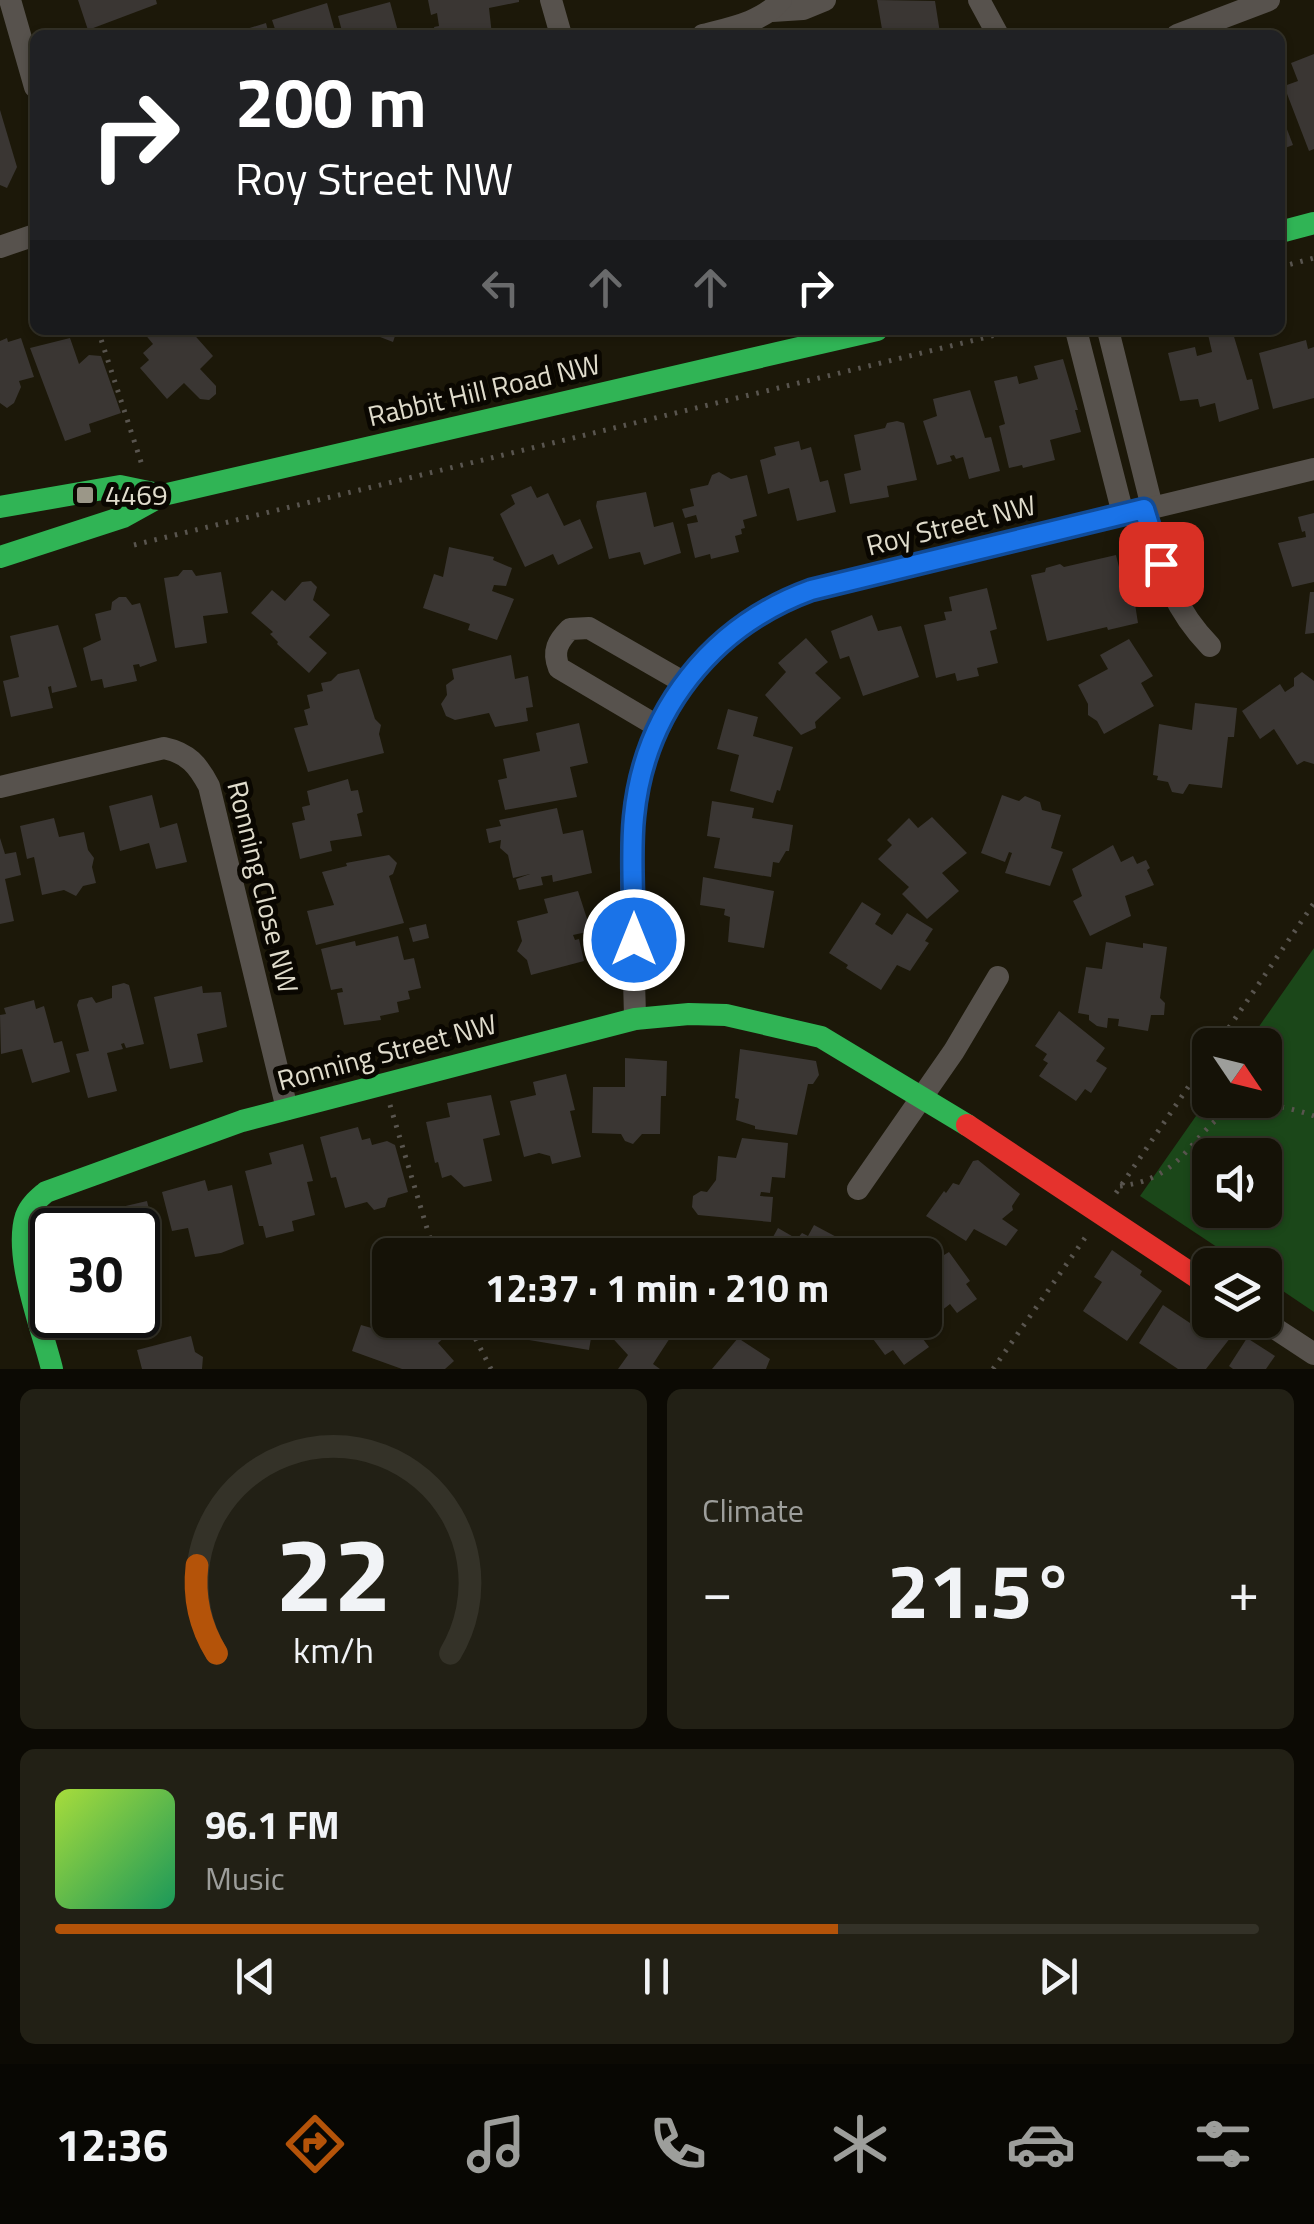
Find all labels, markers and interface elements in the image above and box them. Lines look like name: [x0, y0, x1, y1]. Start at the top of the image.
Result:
text: 200 m: [235, 48, 427, 154]
icon: right: [70, 70, 200, 200]
text: Roy Street NW: [235, 144, 513, 212]
icon: left: [473, 260, 528, 315]
icon: ahead: [578, 260, 633, 315]
icon: ahead: [683, 260, 738, 315]
icon: right: [788, 260, 843, 315]
street label: Rabbit Hill Road NW: [363, 342, 604, 437]
place label: 4469: [105, 473, 168, 516]
street label: Roy Street NW: [862, 483, 1040, 566]
marker: 4469: [74, 484, 96, 506]
pin: [1119, 522, 1204, 607]
icon: arrive: [1134, 537, 1189, 592]
street label: Ronning Close NW: [216, 776, 311, 997]
position arrow: [582, 888, 686, 992]
street label: Ronning Street NW: [272, 1002, 501, 1101]
north arrow: [1192, 1028, 1282, 1118]
map controls: [1192, 1028, 1282, 1338]
button: sound: [1192, 1138, 1282, 1228]
speed limit sign: 30: [30, 1208, 160, 1338]
button: layers: [1192, 1248, 1282, 1338]
text: 12:37 · 1 min · 210 m: [485, 1259, 829, 1317]
text: Climate: [702, 1486, 804, 1534]
text: 22: [275, 1493, 392, 1651]
text: 21.5°: [887, 1533, 1074, 1647]
text: −: [702, 1549, 733, 1632]
text: +: [1228, 1549, 1259, 1632]
text: km/h: [293, 1622, 374, 1677]
text: 96.1 FM: [205, 1796, 340, 1854]
text: Music: [205, 1854, 285, 1902]
icon: previous: [228, 1949, 283, 2004]
icon: pause: [629, 1949, 684, 2004]
icon: next: [1031, 1949, 1086, 2004]
icon: directions: [280, 2109, 350, 2179]
icon: music: [461, 2109, 531, 2179]
icon: phone: [643, 2109, 713, 2179]
icon: climate: [825, 2109, 895, 2179]
icon: car: [1006, 2109, 1076, 2179]
icon: filters: [1188, 2109, 1258, 2179]
text: 12:36: [56, 2110, 168, 2178]

